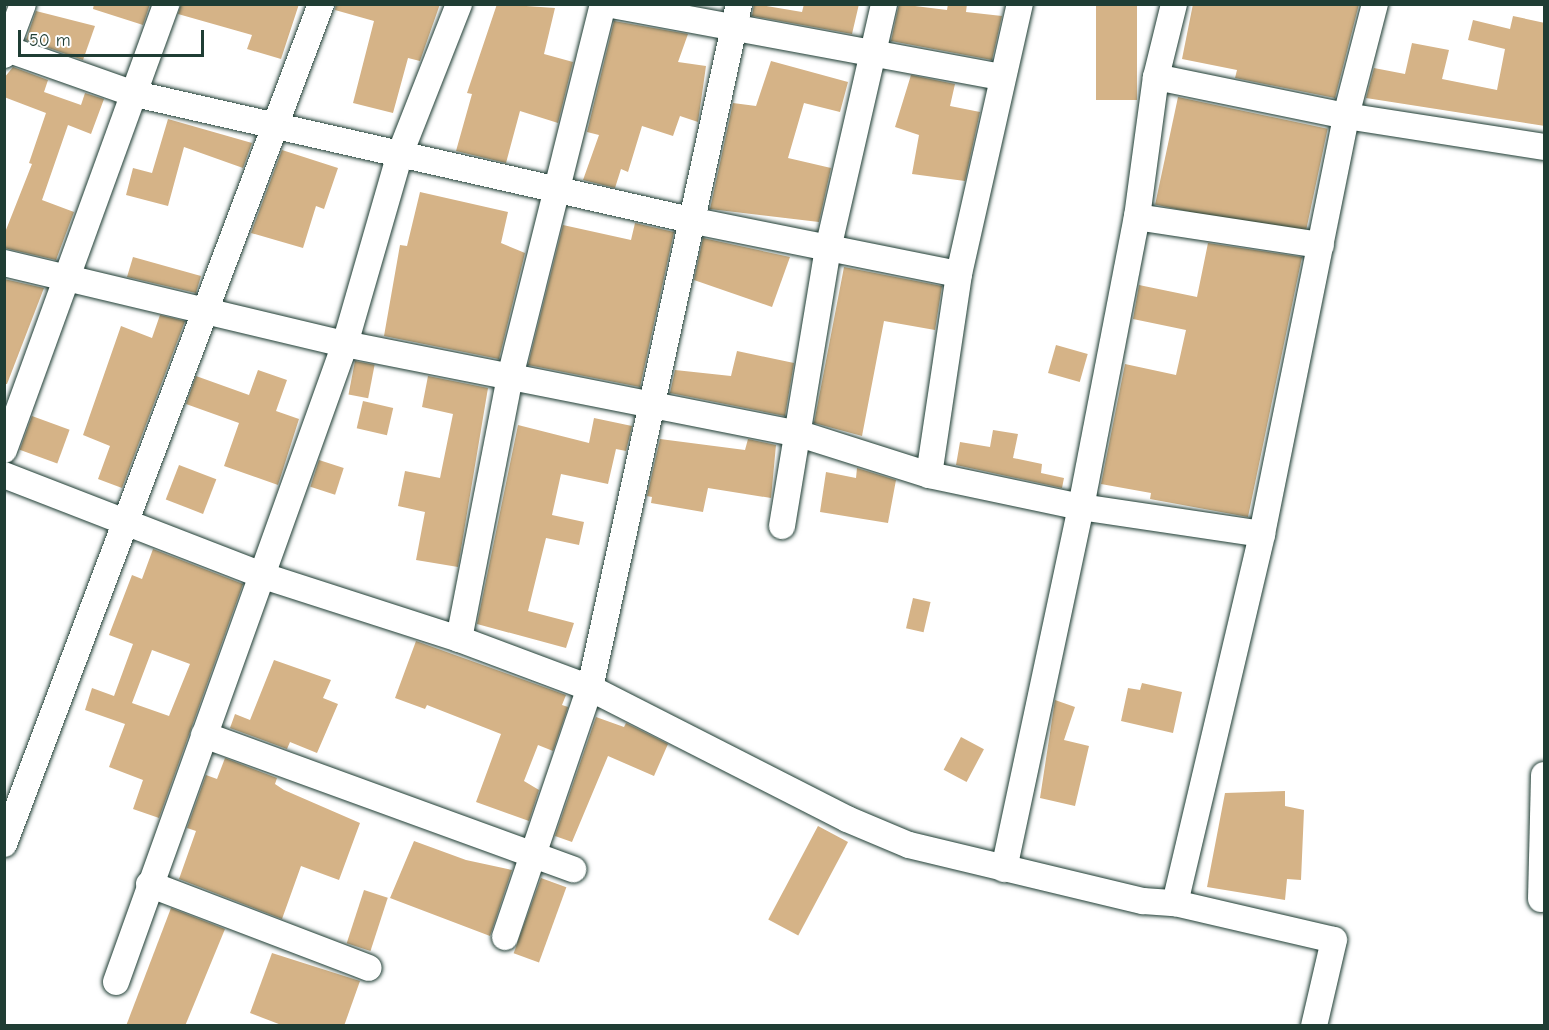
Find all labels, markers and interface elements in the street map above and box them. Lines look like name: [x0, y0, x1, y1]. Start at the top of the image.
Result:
scale bar: [21, 18, 207, 56]
text: 50 m: [29, 30, 71, 51]

